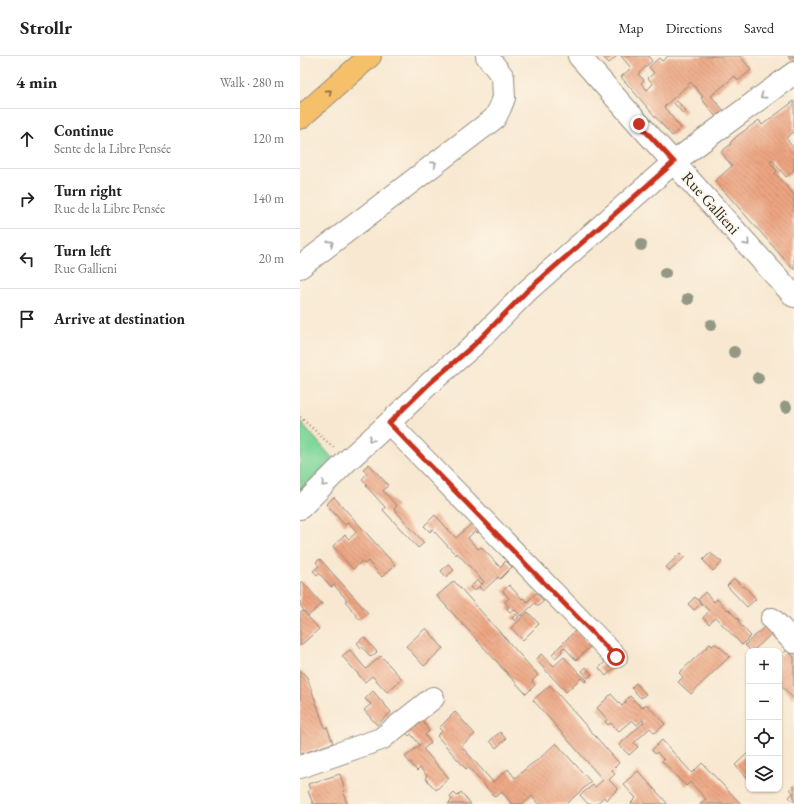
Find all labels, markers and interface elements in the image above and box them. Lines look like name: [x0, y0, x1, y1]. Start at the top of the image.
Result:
text: Strollr: [20, 15, 72, 40]
text: Map: [618, 19, 644, 37]
text: Directions: [666, 19, 722, 37]
text: Saved: [744, 19, 774, 37]
text: 4 min: [16, 71, 57, 93]
text: Walk · 280 m: [220, 74, 284, 91]
one-way arrow: [324, 90, 332, 97]
one-way arrow: [760, 91, 767, 98]
route end: [630, 115, 648, 133]
text: Continue: [54, 121, 114, 140]
icon: ahead: [16, 128, 38, 150]
text: 120 m: [253, 130, 284, 147]
text: Sente de la Libre Pensée: [54, 140, 171, 157]
one-way arrow: [430, 162, 437, 169]
street label: Rue Gallieni: [677, 167, 745, 239]
text: Turn right: [54, 181, 122, 200]
icon: right: [16, 188, 38, 210]
text: 140 m: [253, 190, 284, 207]
text: Rue de la Libre Pensée: [54, 200, 165, 217]
one-way arrow: [742, 238, 750, 246]
one-way arrow: [327, 240, 334, 248]
text: Turn left: [54, 241, 111, 260]
icon: left: [16, 248, 38, 270]
text: 20 m: [259, 250, 284, 267]
text: Rue Gallieni: [54, 260, 117, 277]
icon: arrive: [16, 308, 38, 330]
text: Arrive at destination: [54, 309, 185, 328]
one-way arrow: [368, 434, 376, 442]
one-way arrow: [321, 479, 329, 487]
route start: [607, 648, 625, 666]
map controls: [746, 648, 782, 792]
button: +: [746, 648, 782, 684]
button: −: [746, 684, 782, 720]
button: locate: [746, 720, 782, 756]
button: layers: [746, 756, 782, 792]

